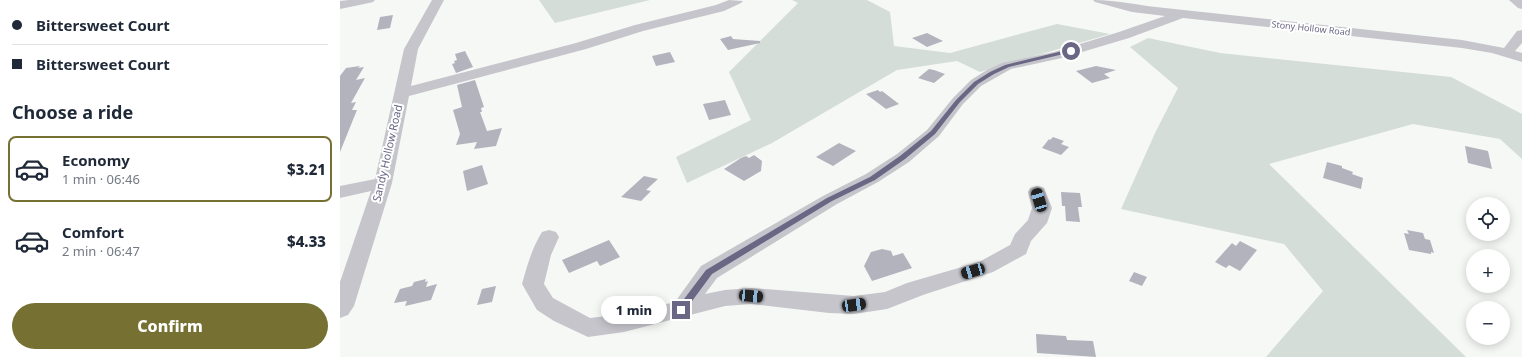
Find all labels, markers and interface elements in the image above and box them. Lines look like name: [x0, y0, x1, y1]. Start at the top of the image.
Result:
text: Bittersweet Court: [36, 15, 170, 35]
street label: Stony Hollow Road: [1271, 17, 1351, 39]
route start: [1062, 42, 1080, 60]
text: Bittersweet Court: [36, 54, 170, 74]
text: Choose a ride: [12, 100, 133, 124]
street label: Sandy Hollow Road: [369, 103, 405, 203]
text: Economy: [62, 150, 130, 170]
icon: car: [14, 151, 50, 187]
text: $3.21: [287, 159, 326, 179]
text: 1 min · 06:46: [62, 170, 140, 188]
car: [1030, 187, 1048, 213]
map controls: [1466, 197, 1510, 345]
button: locate: [1466, 197, 1510, 241]
text: Comfort: [62, 222, 124, 242]
icon: car: [14, 223, 50, 259]
text: $4.33: [287, 231, 326, 251]
text: 2 min · 06:47: [62, 242, 140, 260]
button: +: [1466, 249, 1510, 293]
car: [960, 262, 986, 280]
car: [739, 289, 763, 303]
callout: 1 min: [601, 296, 667, 324]
car: [841, 297, 867, 313]
text: 1 min: [616, 301, 652, 319]
route end: [672, 301, 690, 319]
button: −: [1466, 301, 1510, 345]
button: Confirm: [12, 303, 328, 349]

